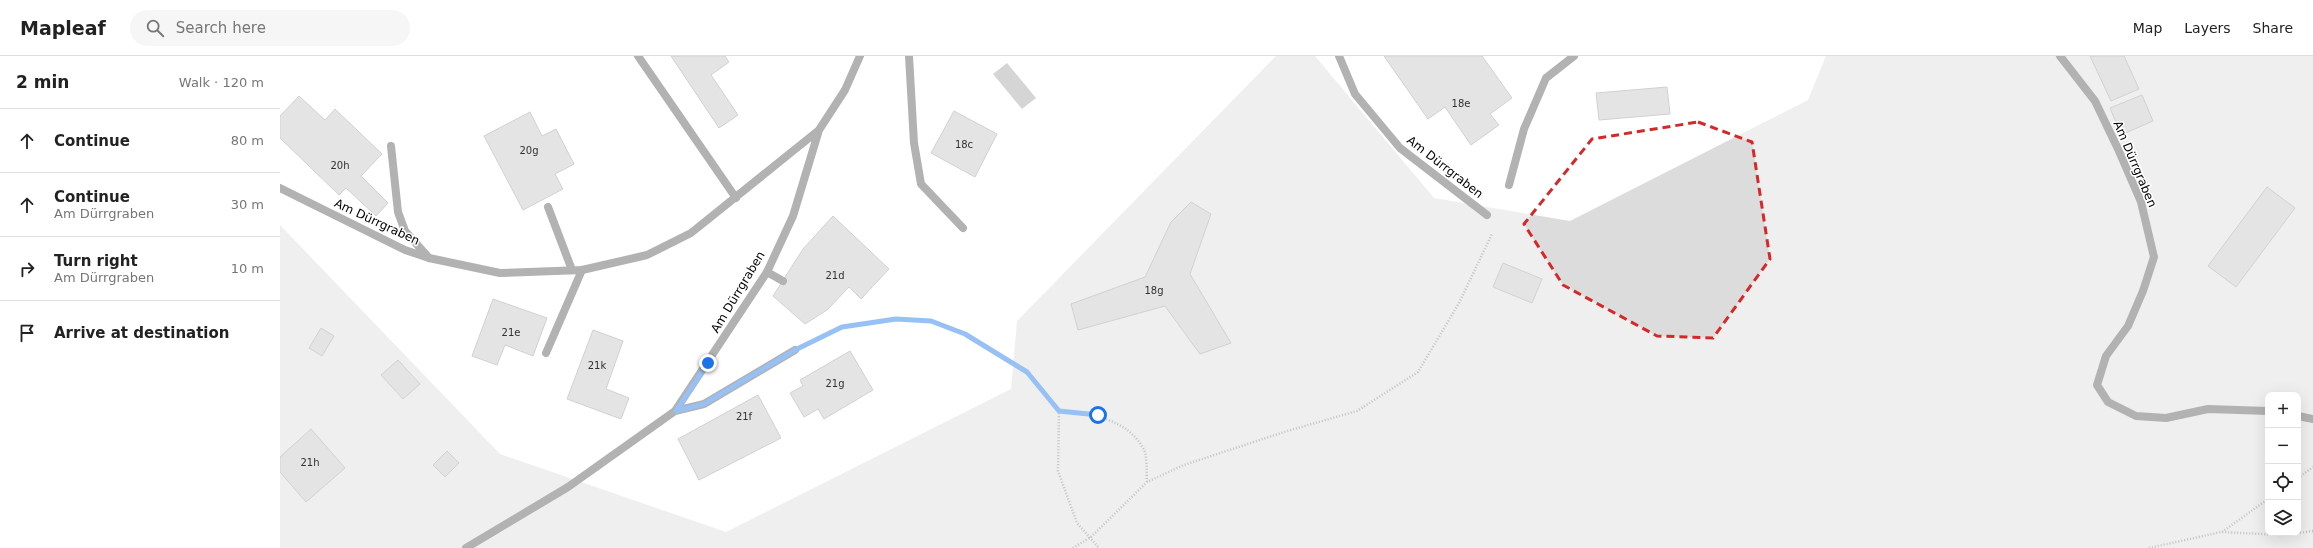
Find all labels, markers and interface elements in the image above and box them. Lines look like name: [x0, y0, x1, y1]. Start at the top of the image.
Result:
search box: [130, 10, 410, 46]
text: Mapleaf: [20, 17, 106, 39]
icon: search: [144, 17, 166, 39]
text: Search here: [176, 19, 266, 37]
text: Map: [2133, 20, 2162, 36]
text: Layers: [2184, 20, 2231, 36]
text: Share: [2253, 20, 2293, 36]
text: 2 min: [16, 72, 69, 92]
text: Walk · 120 m: [179, 75, 264, 90]
house number: 18e: [1452, 98, 1470, 109]
street label: Am Dürrgraben: [2110, 119, 2160, 209]
icon: ahead: [16, 130, 38, 152]
text: Continue: [54, 132, 130, 150]
text: 80 m: [231, 133, 264, 148]
street label: Am Dürrgraben: [1404, 133, 1486, 201]
house number: 18c: [955, 139, 973, 150]
house number: 20g: [519, 145, 539, 156]
house number: 20h: [330, 160, 350, 171]
text: Continue: [54, 188, 130, 206]
icon: ahead: [16, 194, 38, 216]
street label: Am Dürrgraben: [332, 196, 422, 248]
text: 30 m: [231, 197, 264, 212]
text: Am Dürrgraben: [54, 206, 154, 221]
street label: Am Dürrgraben: [708, 249, 768, 335]
text: Turn right: [54, 252, 138, 270]
icon: right: [16, 258, 38, 280]
text: 10 m: [231, 261, 264, 276]
text: Am Dürrgraben: [54, 270, 154, 285]
house number: 21d: [825, 270, 845, 281]
house number: 18g: [1144, 285, 1164, 296]
icon: arrive: [16, 322, 38, 344]
text: Arrive at destination: [54, 324, 229, 342]
house number: 21e: [502, 327, 520, 338]
route end: [699, 354, 717, 372]
house number: 21k: [588, 360, 606, 371]
house number: 21g: [825, 378, 845, 389]
map controls: [2265, 392, 2301, 536]
button: +: [2265, 392, 2301, 428]
route start: [1089, 406, 1107, 424]
house number: 21f: [736, 411, 753, 422]
button: −: [2265, 428, 2301, 464]
house number: 21h: [300, 457, 320, 468]
button: locate: [2265, 464, 2301, 500]
button: layers: [2265, 500, 2301, 536]

